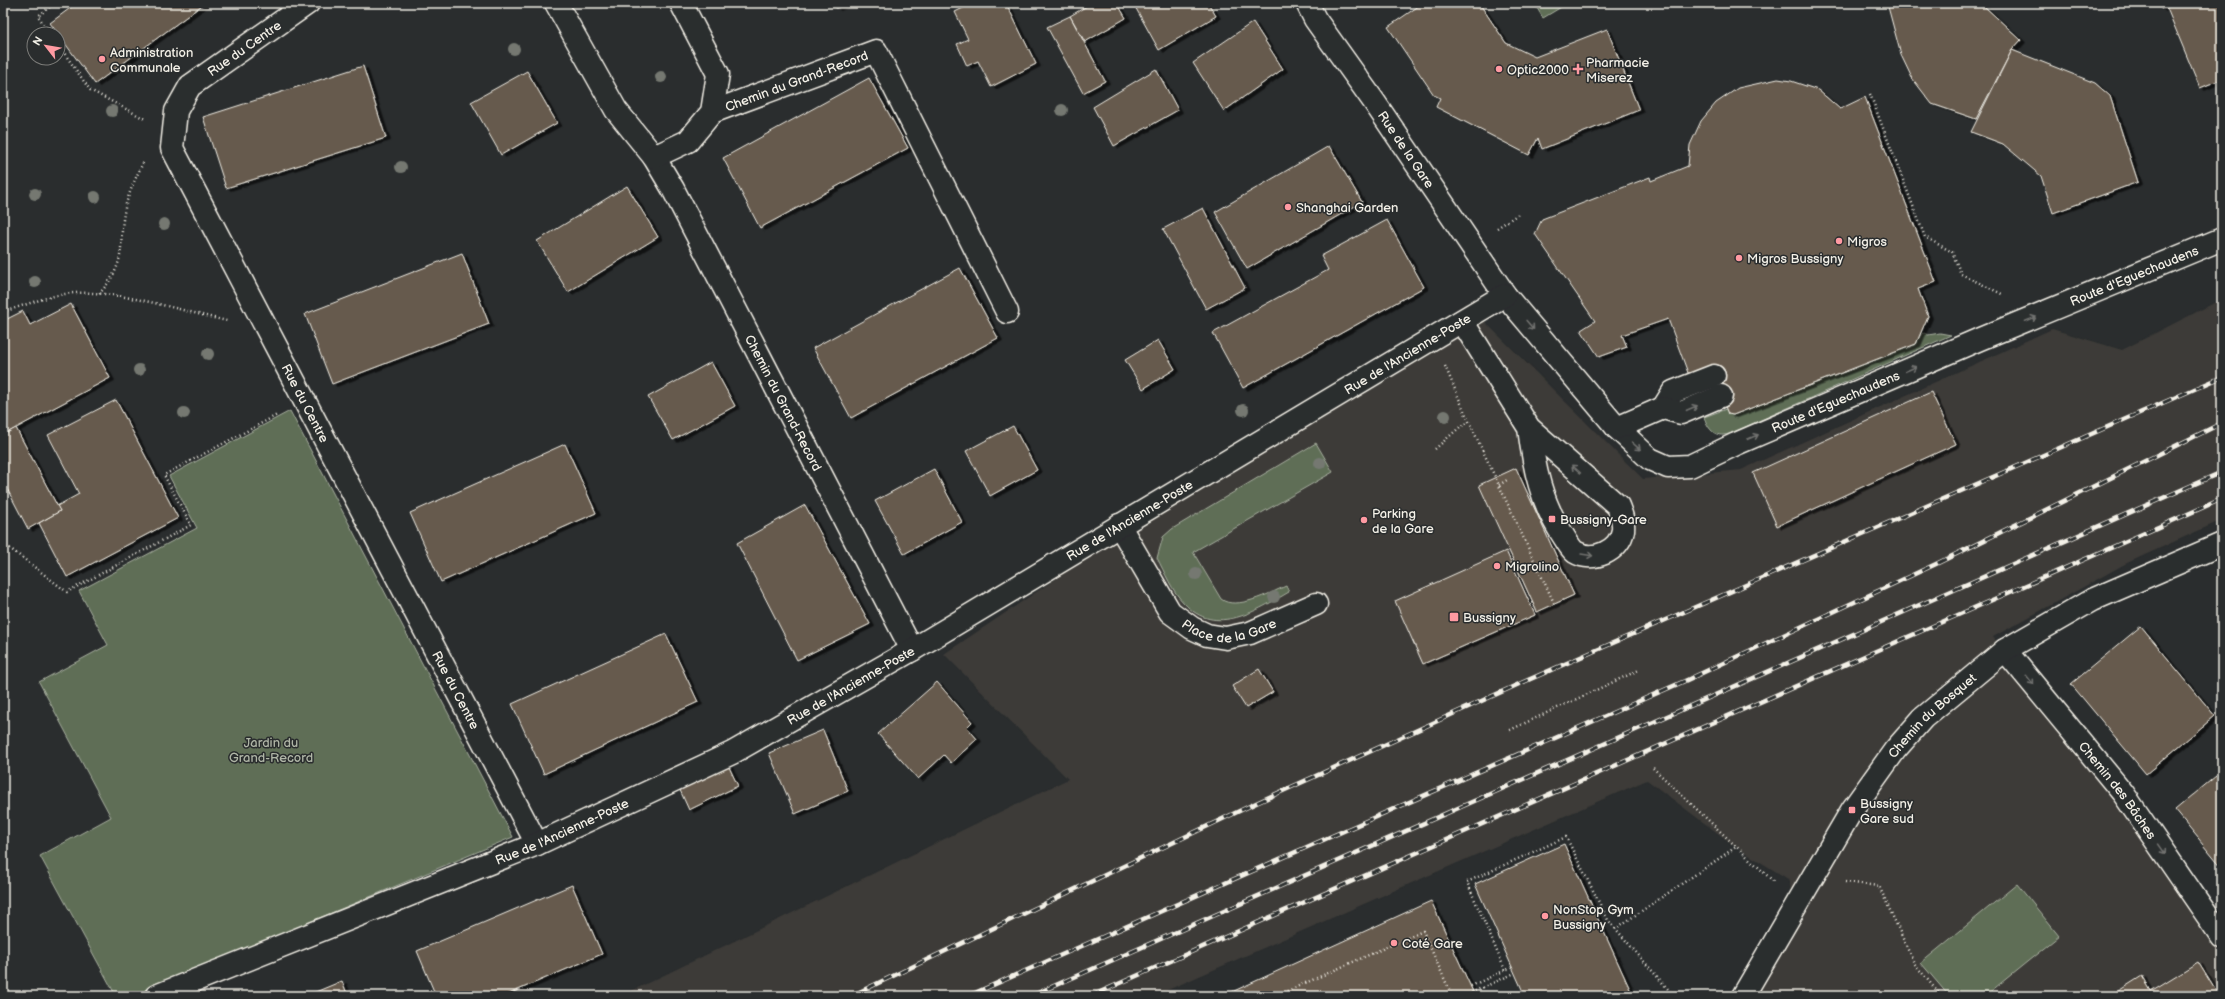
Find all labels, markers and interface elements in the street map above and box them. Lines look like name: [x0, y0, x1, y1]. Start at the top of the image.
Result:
street label: Rue du Centre: [205, 17, 285, 80]
north arrow: [26, 26, 66, 66]
text: N: [30, 34, 46, 48]
place label: Administration Communale: [110, 45, 193, 76]
street label: Chemin du Grand-Record: [723, 48, 870, 115]
marker: Administration Communale: [97, 54, 107, 64]
place label: Pharmacie Miserez: [1586, 55, 1649, 86]
place label: Optic2000: [1507, 62, 1569, 78]
marker: Optic2000: [1494, 64, 1504, 74]
marker: Pharmacie Miserez: [1573, 64, 1583, 74]
street label: Rue de la Gare: [1374, 108, 1437, 192]
place label: Shanghai Garden: [1296, 200, 1398, 216]
marker: Shanghai Garden: [1283, 202, 1293, 212]
place label: Migros: [1847, 234, 1888, 250]
marker: Migros: [1834, 236, 1844, 246]
street label: Route d'Eguechaudens: [2068, 242, 2201, 310]
place label: Migros Bussigny: [1747, 251, 1843, 267]
marker: Migros Bussigny: [1734, 253, 1744, 263]
street label: Rue de l'Ancienne-Poste: [1342, 310, 1474, 398]
one-way arrow: [2025, 315, 2037, 323]
one-way arrow: [1526, 320, 1535, 331]
street label: Chemin du Grand-Record: [741, 332, 825, 474]
street label: Rue du Centre: [278, 361, 332, 446]
one-way arrow: [1905, 365, 1917, 372]
street label: Route d'Eguechaudens: [1769, 367, 1903, 437]
one-way arrow: [1685, 404, 1697, 412]
one-way arrow: [1746, 432, 1758, 440]
one-way arrow: [1631, 442, 1641, 451]
one-way arrow: [1571, 464, 1581, 473]
street label: Rue de l'Ancienne-Poste: [1064, 477, 1196, 565]
place label: Parking de la Gare: [1372, 506, 1434, 537]
place label: Bussigny-Gare: [1560, 512, 1647, 528]
marker: Bussigny-Gare: [1547, 514, 1557, 524]
marker: Parking de la Gare: [1359, 515, 1369, 525]
one-way arrow: [1580, 551, 1593, 559]
place label: Migrolino: [1505, 559, 1559, 575]
marker: Migrolino: [1492, 561, 1502, 571]
place label: Bussigny: [1463, 610, 1516, 626]
street label: Place de la Gare: [1181, 611, 1279, 627]
marker: Bussigny: [1448, 611, 1460, 623]
text: Place de la Gare: [1179, 615, 1279, 647]
street label: Rue de l'Ancienne-Poste: [784, 643, 918, 729]
street label: Rue du Centre: [428, 648, 483, 733]
street label: Chemin du Bosquet: [1885, 670, 1980, 761]
one-way arrow: [2026, 675, 2035, 686]
park label: Jardin du Grand-Record: [229, 735, 313, 766]
street label: Chemin des Bâches: [2075, 739, 2160, 843]
street label: Rue de l'Ancienne-Poste: [493, 795, 632, 869]
place label: Bussigny Gare sud: [1860, 796, 1914, 827]
marker: Bussigny Gare sud: [1847, 805, 1857, 815]
one-way arrow: [2158, 843, 2166, 854]
place label: NonStop Gym Bussigny: [1553, 902, 1634, 933]
marker: NonStop Gym Bussigny: [1540, 911, 1550, 921]
place label: Coté Gare: [1402, 936, 1463, 952]
marker: Coté Gare: [1389, 938, 1399, 948]

